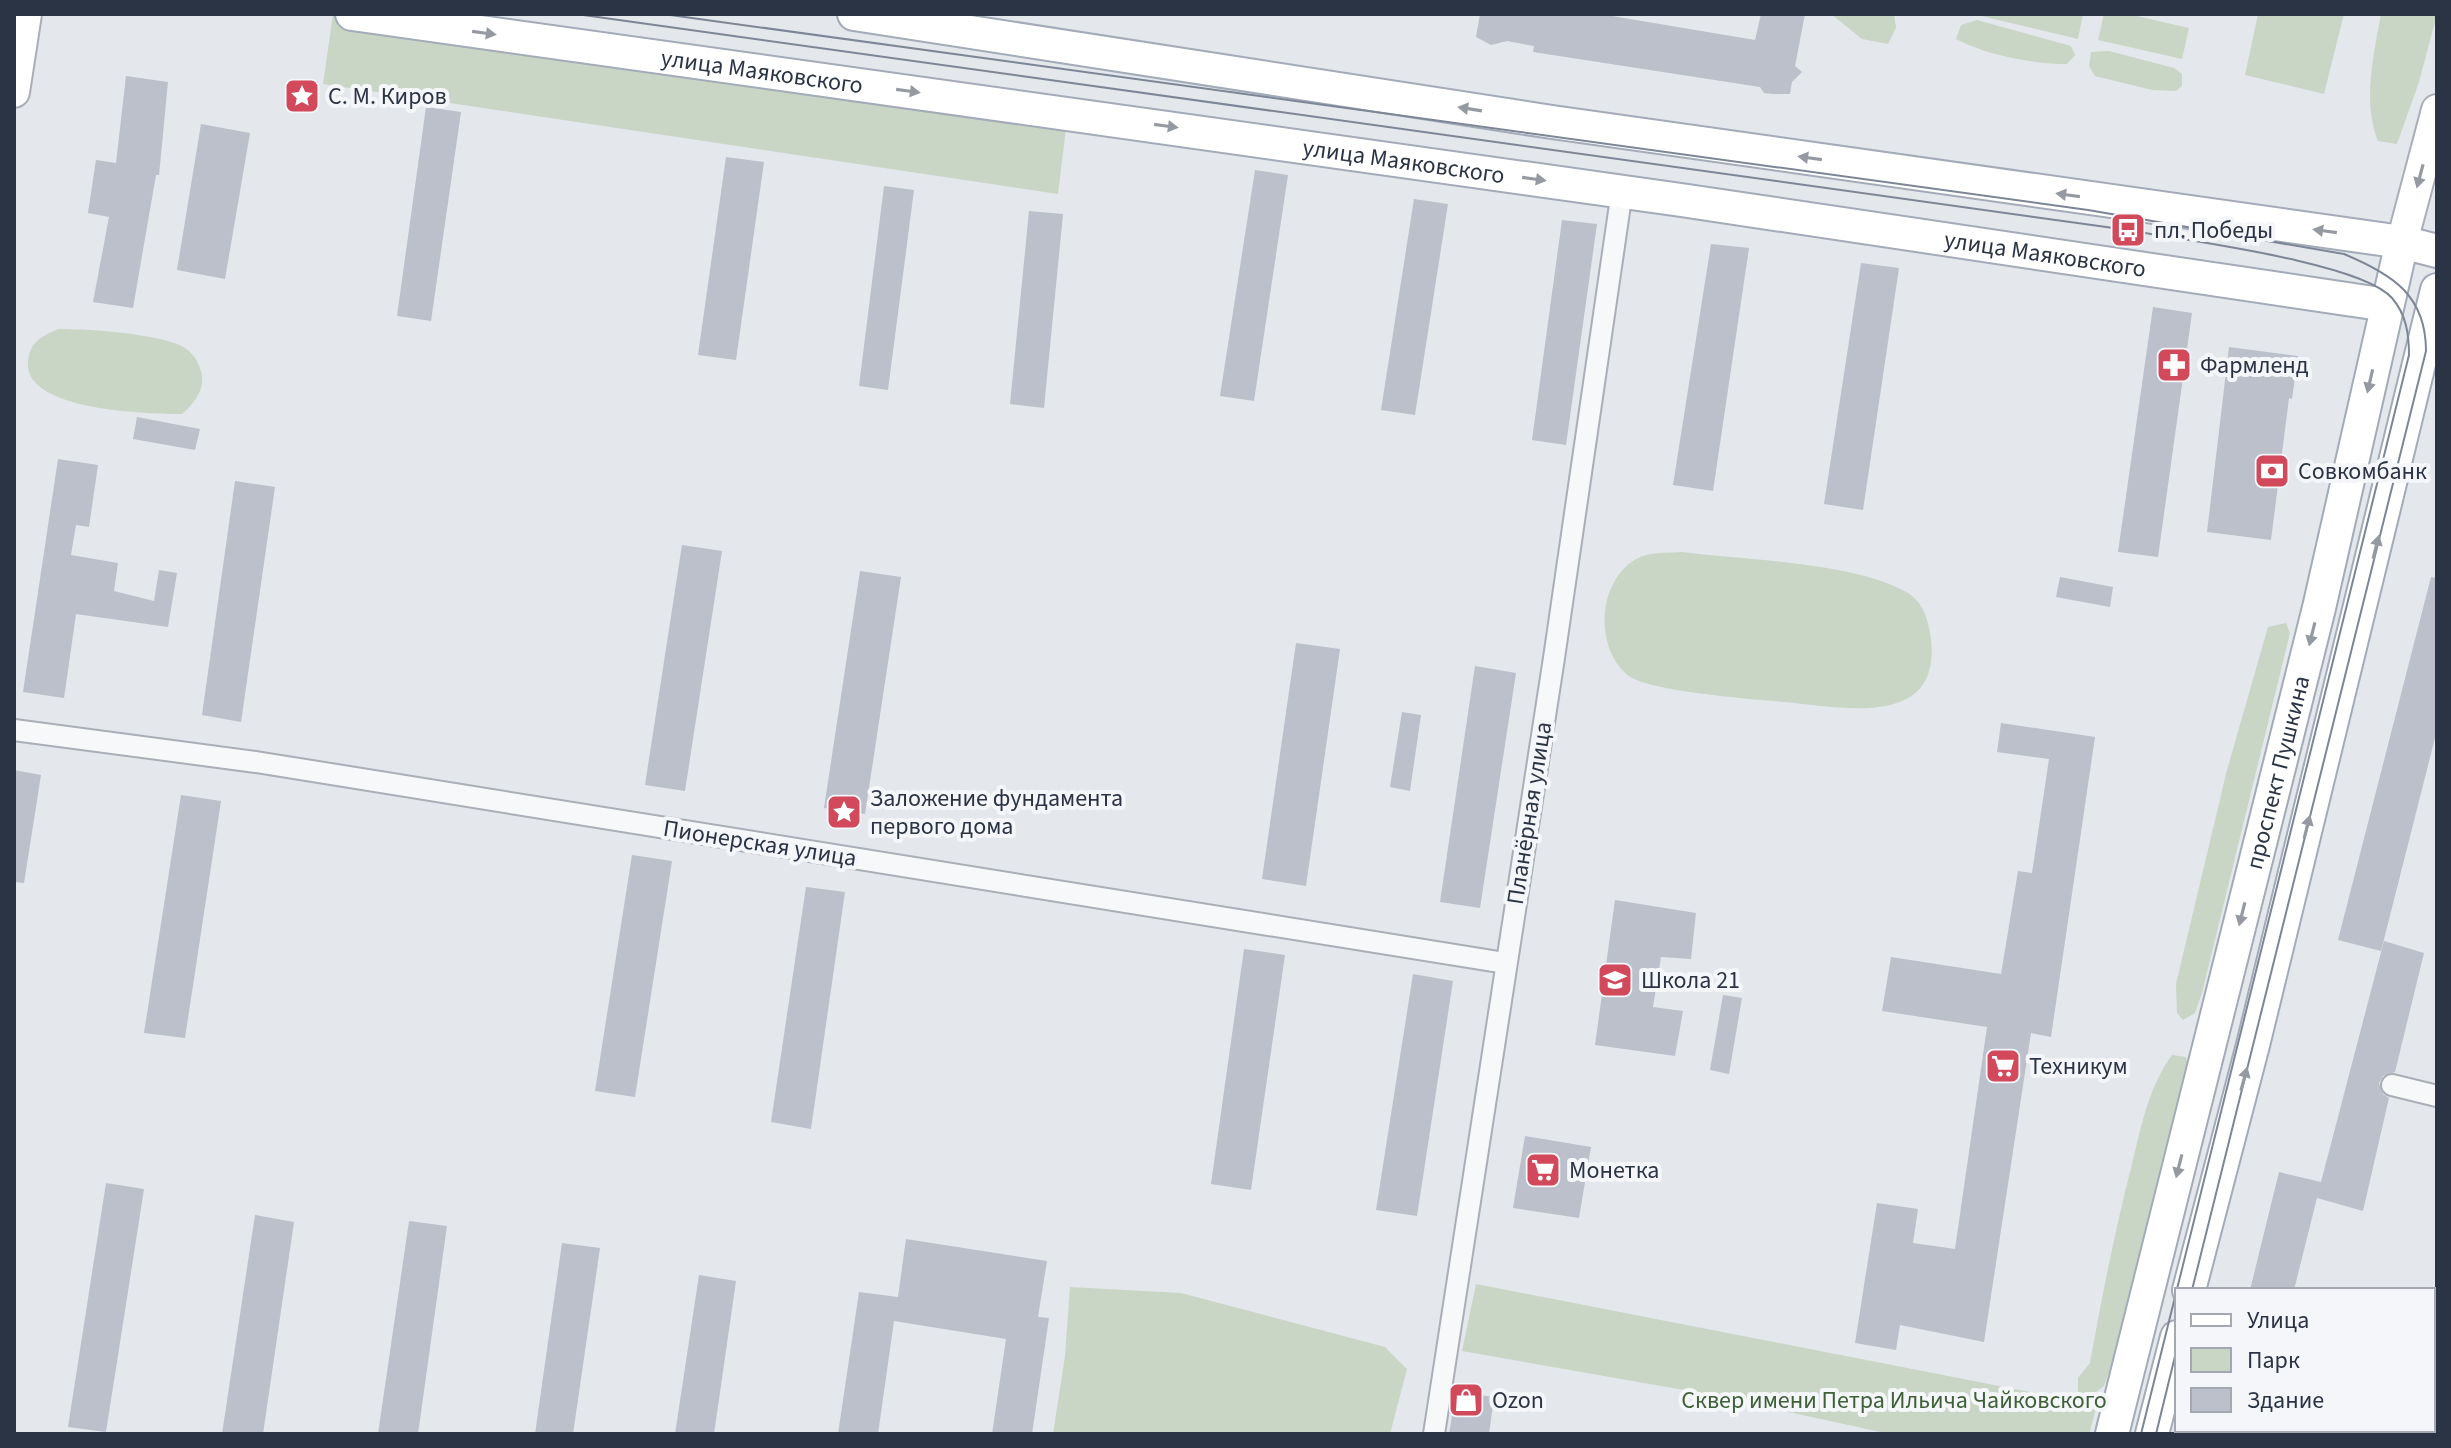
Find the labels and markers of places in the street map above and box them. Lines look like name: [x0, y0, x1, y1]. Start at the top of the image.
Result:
place icon: С. М. Киров: [283, 77, 321, 115]
place label: С. М. Киров: [328, 79, 447, 114]
bus stop icon: пл. Победы: [2109, 211, 2147, 249]
place label: пл. Победы: [2154, 213, 2273, 248]
pharmacy icon: Фармленд: [2155, 346, 2193, 384]
place label: Фармленд: [2200, 348, 2309, 383]
bank icon: Совкомбанк: [2253, 452, 2291, 490]
place label: Совкомбанк: [2298, 454, 2427, 489]
place label: Заложение фундамента первого дома: [870, 781, 1123, 844]
place icon: Заложение фундамента первого дома: [825, 793, 863, 831]
school or university icon: Школа 21: [1596, 961, 1634, 999]
place label: Школа 21: [1641, 963, 1740, 998]
supermarket icon: Техникум: [1984, 1047, 2022, 1085]
place label: Техникум: [2029, 1049, 2128, 1084]
supermarket icon: Монетка: [1524, 1151, 1562, 1189]
place label: Монетка: [1569, 1153, 1659, 1188]
shop icon: Ozon: [1447, 1381, 1485, 1419]
place label: Ozon: [1492, 1383, 1544, 1418]

